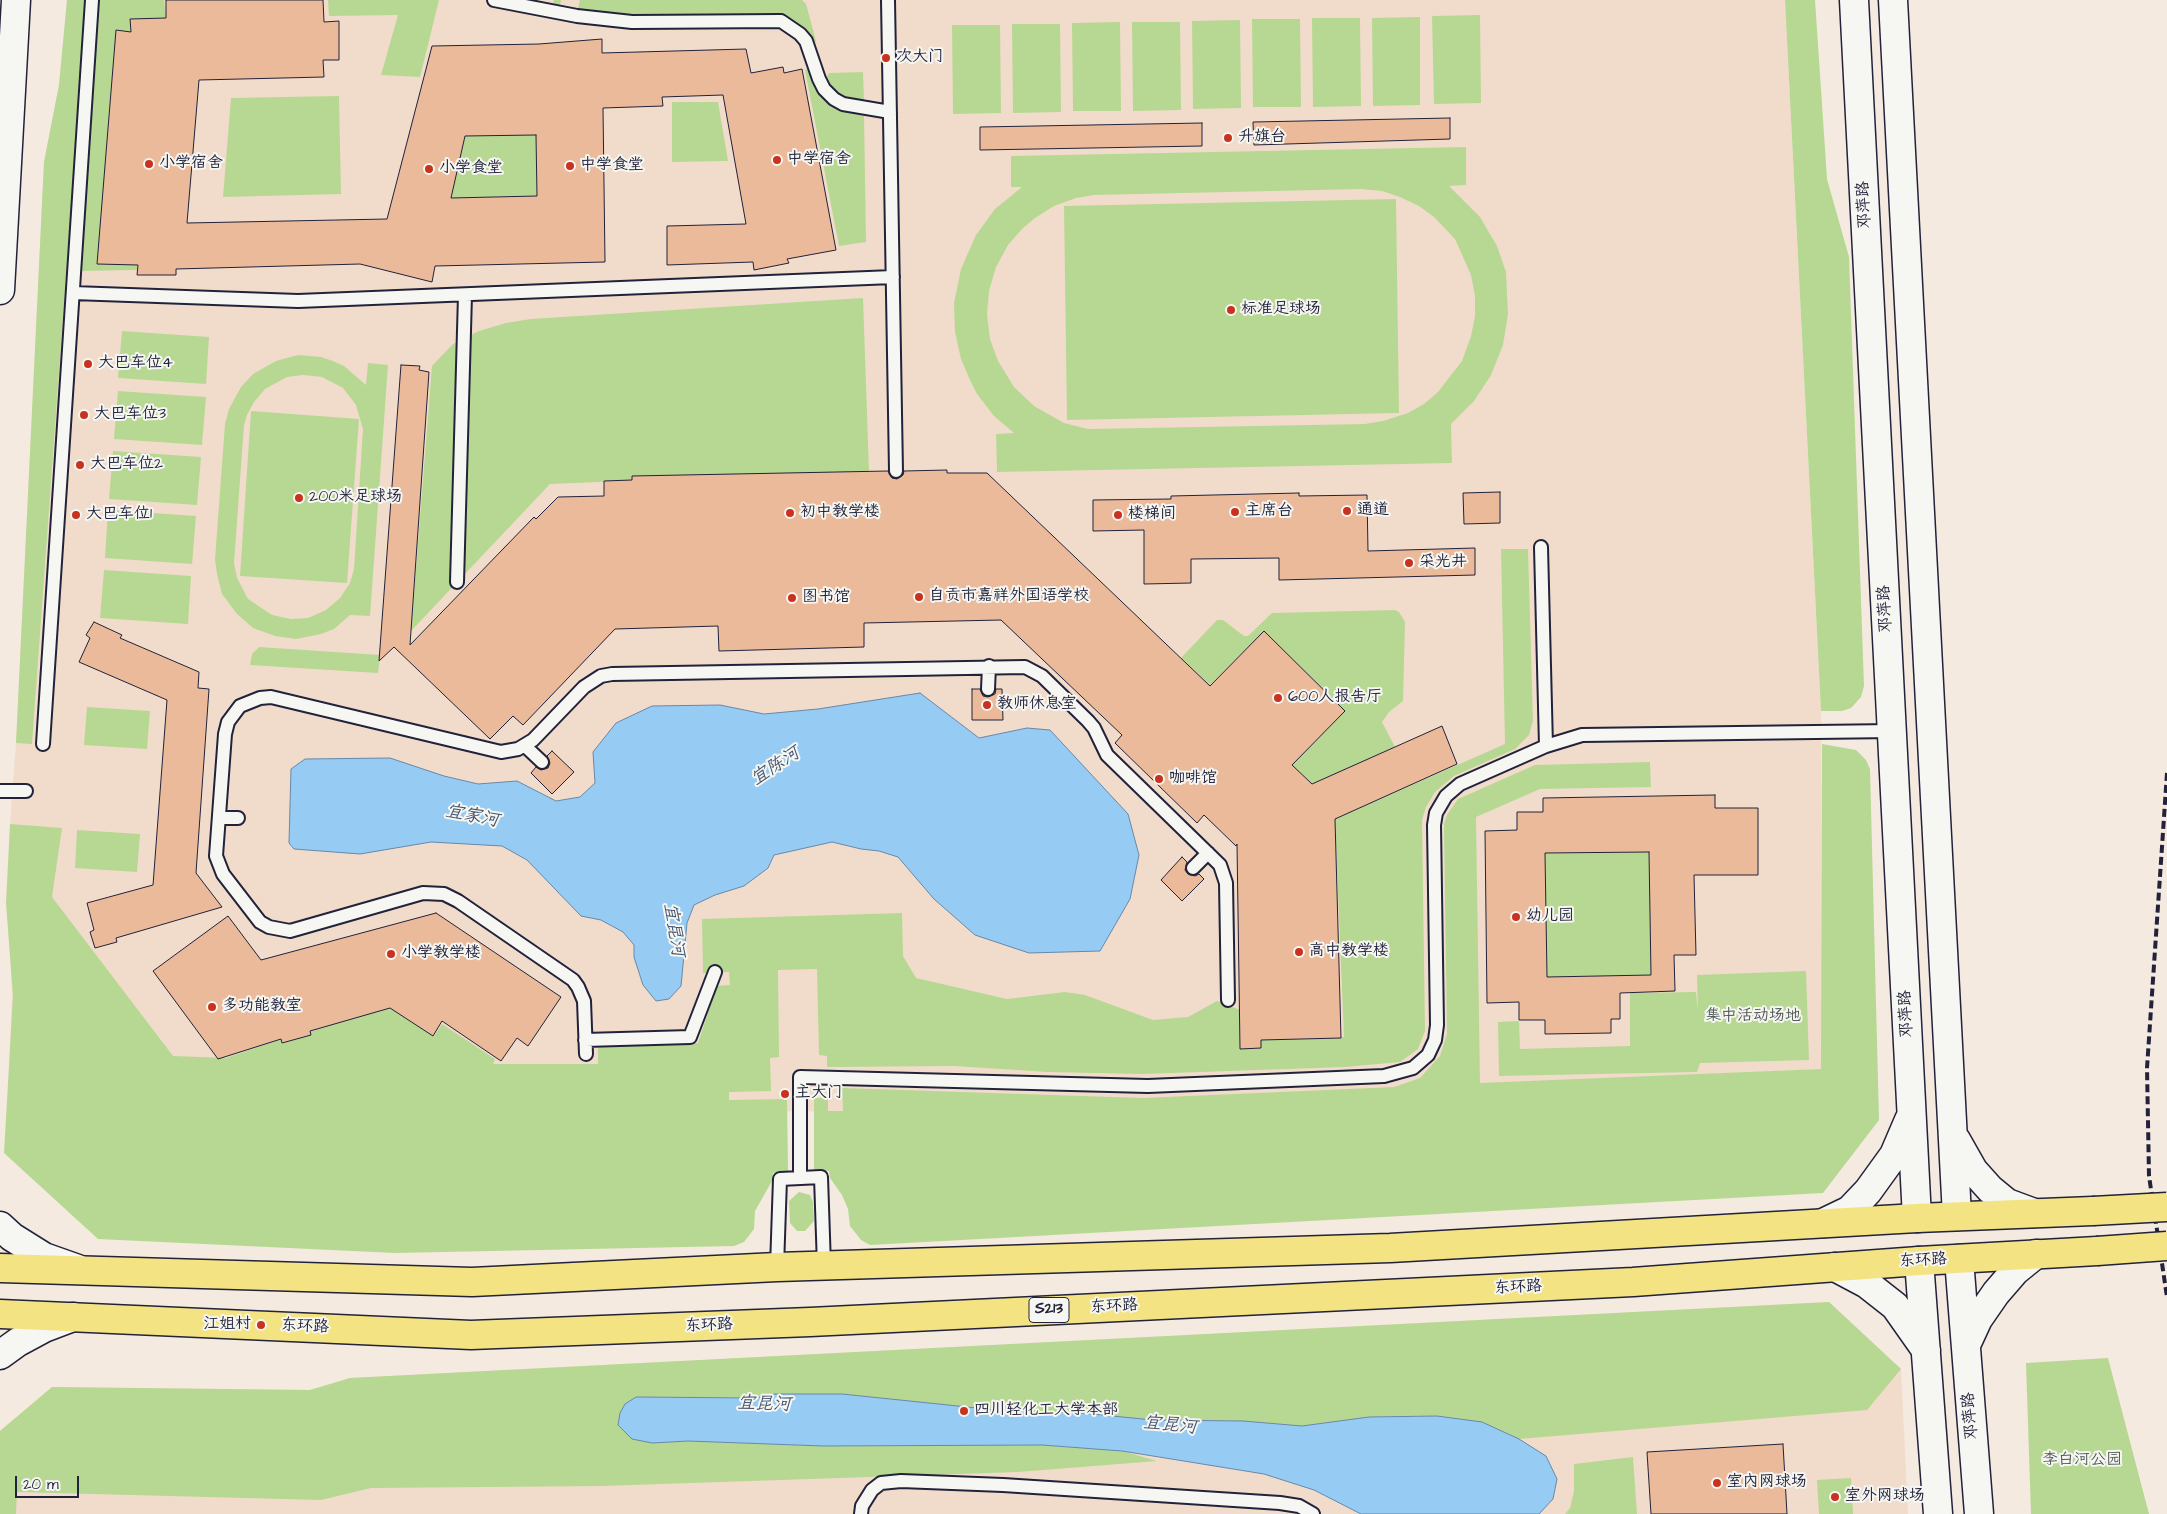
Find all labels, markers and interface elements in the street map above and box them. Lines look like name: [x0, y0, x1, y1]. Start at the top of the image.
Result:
place label: 次大门: [896, 48, 944, 68]
marker: 次大门: [880, 52, 892, 64]
place label: 升旗台: [1238, 128, 1286, 148]
marker: 升旗台: [1222, 132, 1234, 144]
place label: 中学宿舍: [787, 150, 851, 170]
place label: 小学宿舍: [159, 154, 223, 174]
marker: 中学宿舍: [771, 154, 783, 166]
place label: 中学食堂: [580, 156, 644, 176]
marker: 小学宿舍: [143, 158, 155, 170]
place label: 小学食堂: [439, 159, 503, 179]
marker: 中学食堂: [564, 160, 576, 172]
marker: 小学食堂: [423, 163, 435, 175]
street label: 邓萍路: [1854, 181, 1876, 229]
place label: 标准足球场: [1241, 300, 1321, 320]
marker: 标准足球场: [1225, 304, 1237, 316]
place label: 大巴车位4: [98, 354, 173, 374]
marker: 大巴车位4: [82, 358, 94, 370]
place label: 大巴车位3: [94, 405, 166, 425]
marker: 大巴车位3: [78, 409, 90, 421]
place label: 大巴车位2: [90, 455, 163, 475]
marker: 大巴车位2: [74, 459, 86, 471]
place label: 200米足球场: [309, 488, 402, 508]
marker: 200米足球场: [293, 492, 305, 504]
place label: 通道: [1357, 501, 1389, 521]
place label: 主席台: [1245, 502, 1293, 522]
place label: 初中教学楼: [800, 503, 880, 523]
place label: 大巴车位1: [86, 505, 152, 525]
place label: 楼梯间: [1128, 505, 1176, 525]
marker: 通道: [1341, 505, 1353, 517]
marker: 主席台: [1229, 506, 1241, 518]
marker: 初中教学楼: [784, 507, 796, 519]
marker: 大巴车位1: [70, 509, 82, 521]
marker: 楼梯间: [1112, 509, 1124, 521]
place label: 采光井: [1419, 553, 1467, 573]
marker: 采光井: [1403, 557, 1415, 569]
street label: 邓萍路: [1875, 585, 1897, 633]
place label: 自贡市嘉祥外国语学校: [929, 587, 1089, 607]
place label: 图书馆: [802, 588, 850, 608]
marker: 自贡市嘉祥外国语学校: [913, 591, 925, 603]
marker: 图书馆: [786, 592, 798, 604]
place label: 600人报告厅: [1288, 688, 1382, 708]
marker: 600人报告厅: [1272, 692, 1284, 704]
place label: 教师休息室: [997, 695, 1077, 715]
marker: 教师休息室: [981, 699, 993, 711]
water label: 宜陈河: [747, 743, 805, 791]
place label: 咖啡馆: [1169, 769, 1217, 789]
marker: 咖啡馆: [1153, 773, 1165, 785]
water label: 宜家河: [443, 801, 501, 833]
water label: 宜昆河: [658, 902, 688, 958]
place label: 幼儿园: [1526, 907, 1574, 927]
marker: 幼儿园: [1510, 911, 1522, 923]
place label: 高中教学楼: [1309, 942, 1389, 962]
place label: 小学教学楼: [401, 944, 481, 964]
marker: 高中教学楼: [1293, 946, 1305, 958]
marker: 小学教学楼: [385, 948, 397, 960]
street label: 邓萍路: [1896, 990, 1918, 1038]
place label: 多功能教室: [222, 997, 302, 1017]
marker: 多功能教室: [206, 1001, 218, 1013]
park label: 集中活动场地: [1705, 1007, 1801, 1027]
place label: 主大门: [795, 1084, 843, 1104]
marker: 主大门: [779, 1088, 791, 1100]
street label: 东环路: [1899, 1250, 1947, 1272]
street label: 东环路: [1494, 1277, 1542, 1299]
street label: 东环路: [1090, 1296, 1138, 1318]
road number: S213: [1029, 1298, 1069, 1322]
place label: 江姐村: [203, 1315, 251, 1335]
street label: 东环路: [281, 1316, 329, 1338]
street label: 东环路: [685, 1316, 733, 1336]
marker: 江姐村: [255, 1319, 267, 1331]
street label: 邓萍路: [1959, 1391, 1983, 1441]
water label: 宜昆河: [737, 1393, 791, 1417]
place label: 四川轻化工大学本部: [974, 1401, 1118, 1421]
marker: 四川轻化工大学本部: [958, 1405, 970, 1417]
water label: 宜昆河: [1142, 1412, 1198, 1440]
park label: 李白河公园: [2042, 1451, 2122, 1471]
scale bar: [18, 1466, 81, 1498]
place label: 室内网球场: [1727, 1473, 1807, 1493]
text: 20 m: [23, 1474, 59, 1495]
marker: 室内网球场: [1711, 1477, 1723, 1489]
place label: 室外网球场: [1845, 1487, 1925, 1507]
marker: 室外网球场: [1829, 1491, 1841, 1503]

